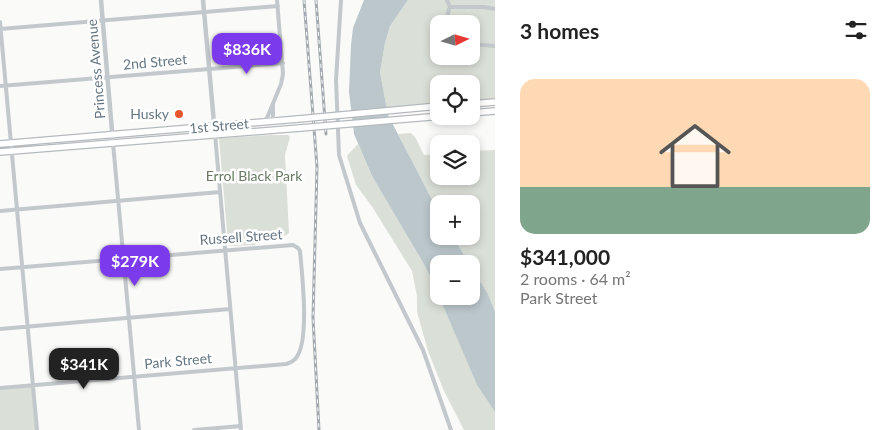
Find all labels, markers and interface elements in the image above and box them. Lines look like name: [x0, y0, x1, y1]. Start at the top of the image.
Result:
north arrow: [430, 15, 480, 65]
map controls: [430, 15, 480, 305]
icon: filters: [842, 16, 870, 44]
street label: Princess Avenue: [83, 18, 108, 120]
text: 3 homes: [520, 18, 599, 43]
pin: $836K: [212, 32, 282, 75]
text: $836K: [223, 39, 271, 58]
street label: 2nd Street: [122, 50, 188, 73]
button: locate: [430, 75, 480, 125]
place label: Husky: [130, 105, 170, 122]
marker: Husky: [173, 108, 185, 120]
icon: home: [650, 111, 740, 201]
street label: 1st Street: [189, 114, 249, 137]
button: layers: [430, 135, 480, 185]
park label: Errol Black Park: [206, 167, 303, 184]
button: +: [430, 195, 480, 245]
street label: Russell Street: [199, 225, 283, 248]
pin: $279K: [100, 244, 170, 287]
text: $341,000: [520, 244, 610, 269]
text: $279K: [111, 251, 159, 270]
button: −: [430, 255, 480, 305]
text: 2 rooms · 64 m²: [520, 269, 631, 288]
text: Park Street: [520, 288, 597, 307]
pin: $341K: [49, 348, 119, 390]
street label: Park Street: [143, 349, 212, 372]
text: $341K: [60, 354, 108, 373]

